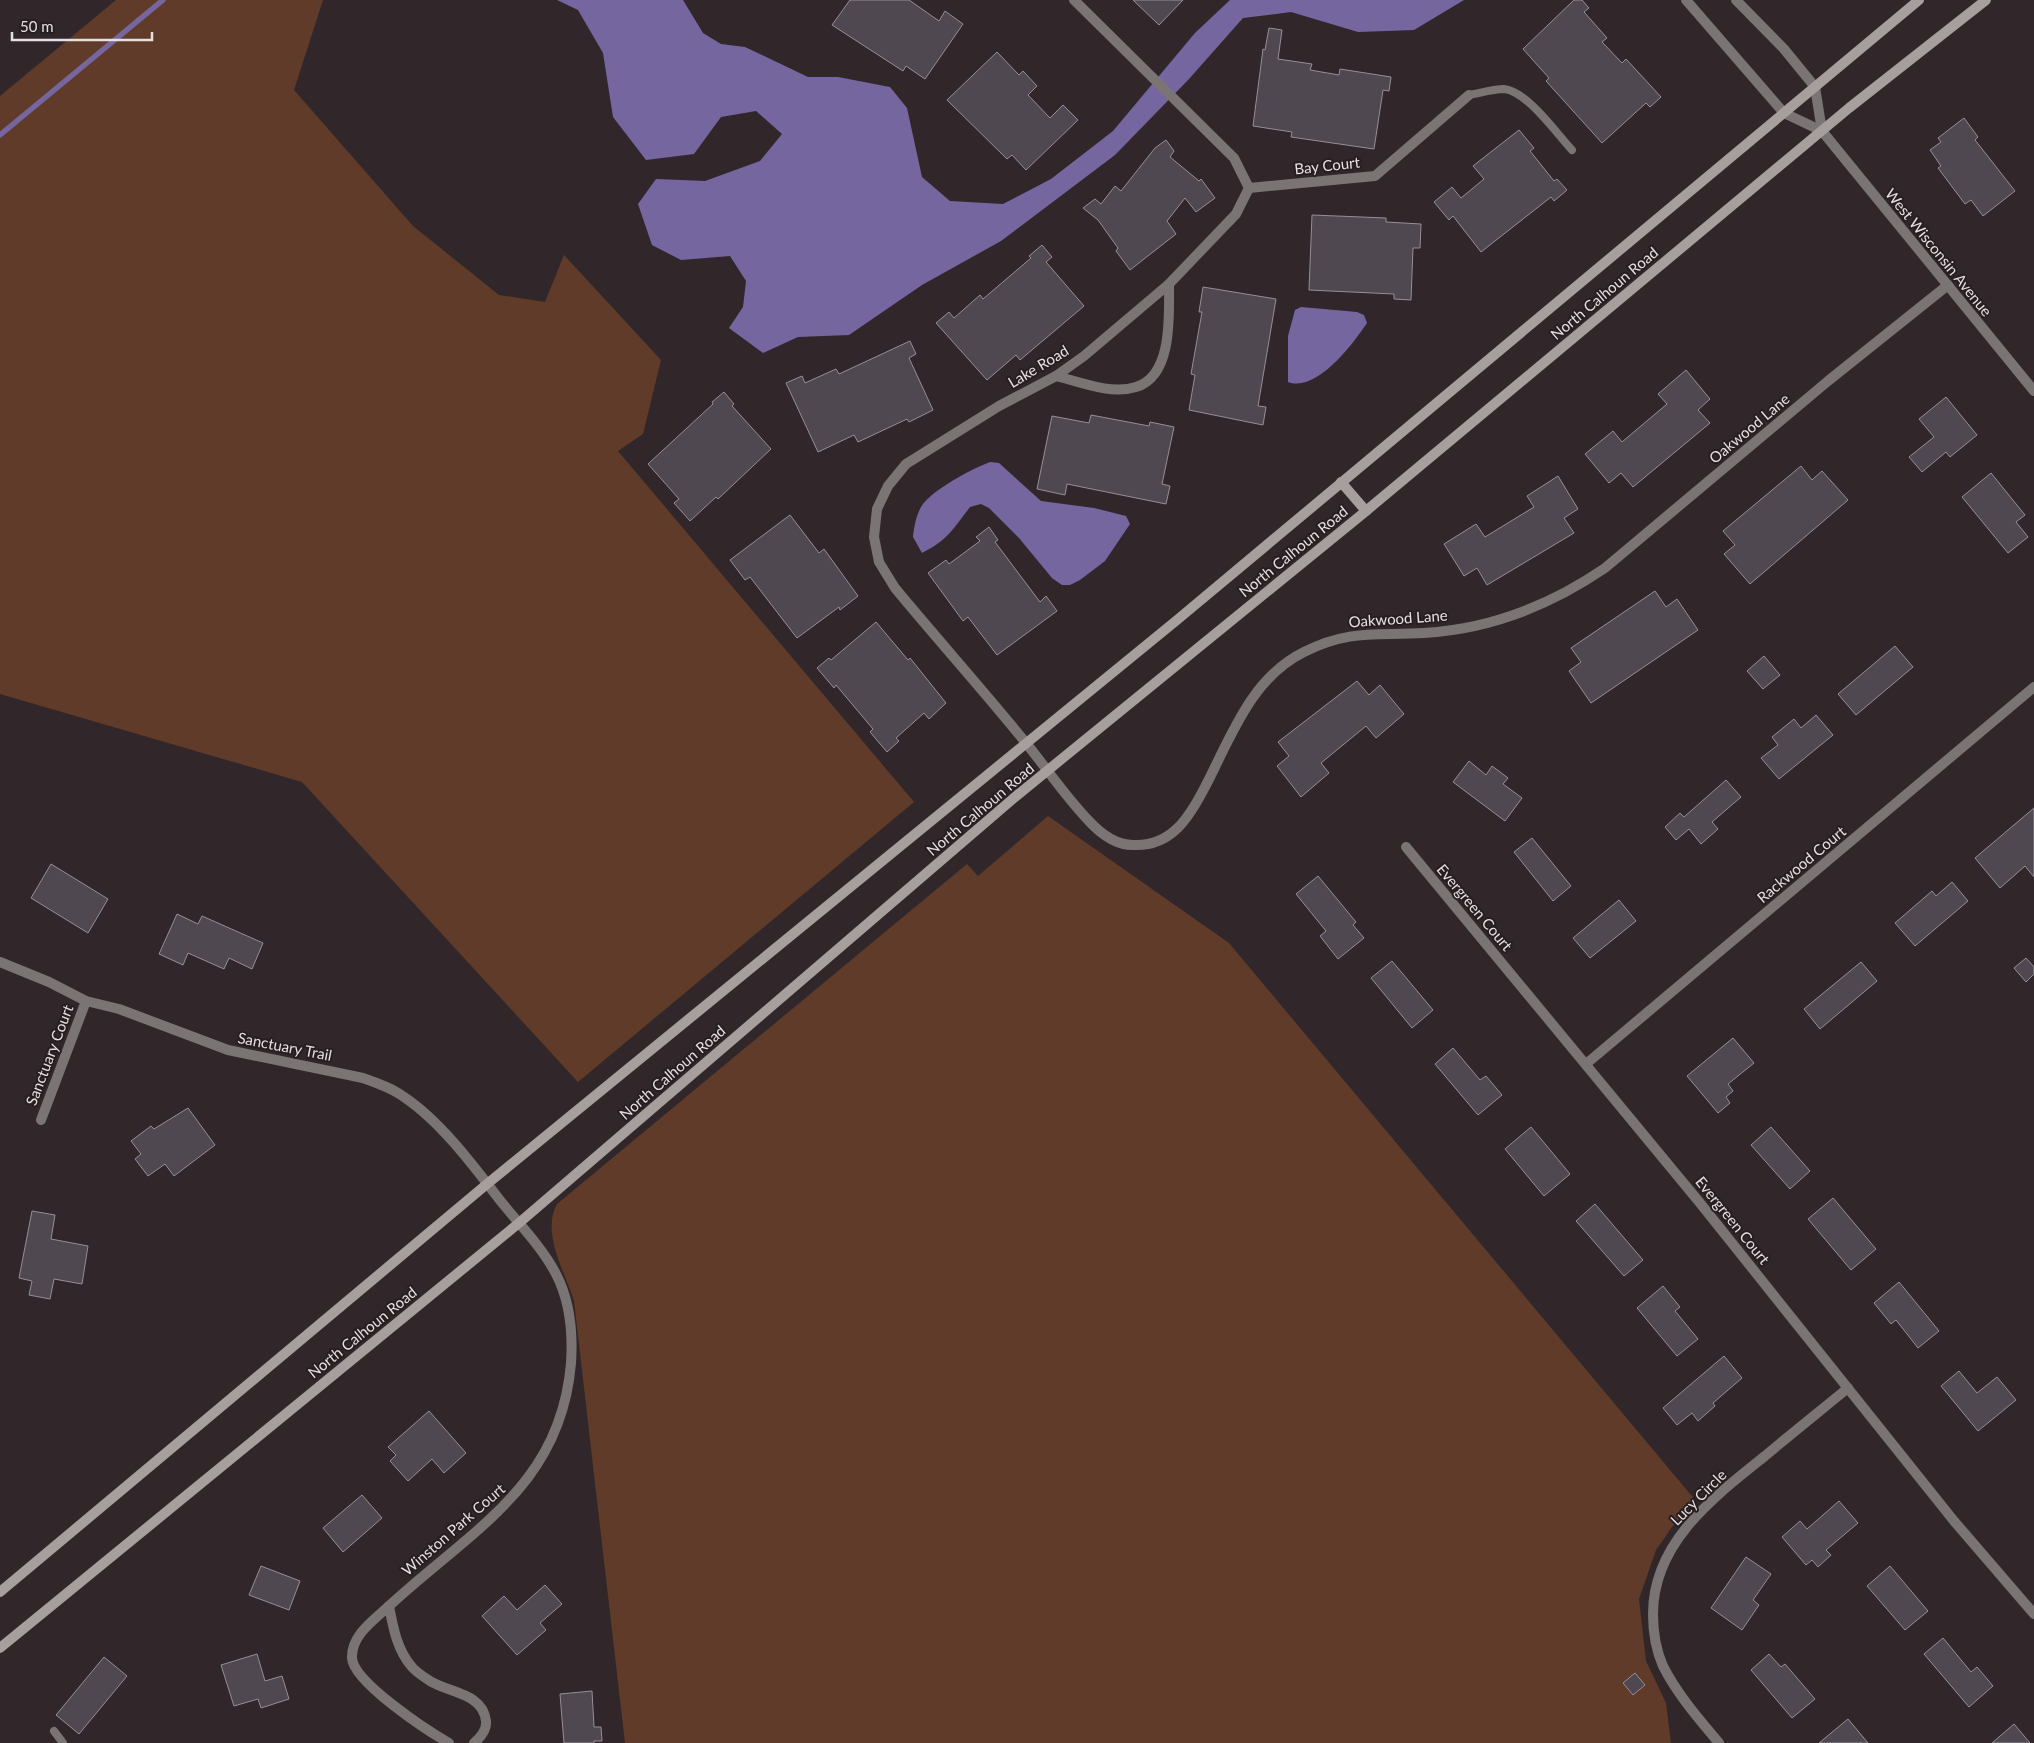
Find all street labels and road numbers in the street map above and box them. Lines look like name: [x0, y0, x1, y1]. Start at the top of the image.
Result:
street label: Bay Court: [1293, 153, 1361, 177]
street label: West Wisconsin Avenue: [1882, 185, 1996, 320]
street label: North Calhoun Road: [1547, 243, 1661, 343]
street label: Lake Road: [1004, 341, 1072, 391]
street label: Oakwood Lane: [1705, 389, 1793, 467]
street label: North Calhoun Road: [1235, 502, 1351, 600]
street label: Oakwood Lane: [1348, 606, 1448, 630]
street label: North Calhoun Road: [923, 759, 1037, 859]
street label: Rackwood Court: [1753, 821, 1849, 906]
street label: Evergreen Court: [1434, 860, 1517, 954]
street label: Sanctuary Court: [22, 1002, 77, 1108]
street label: North Calhoun Road: [615, 1021, 729, 1123]
street label: Sanctuary Trail: [236, 1028, 334, 1064]
street label: Evergreen Court: [1692, 1173, 1774, 1268]
street label: North Calhoun Road: [304, 1283, 420, 1381]
street label: Lucy Circle: [1666, 1465, 1730, 1529]
street label: Winston Park Court: [398, 1479, 509, 1579]

